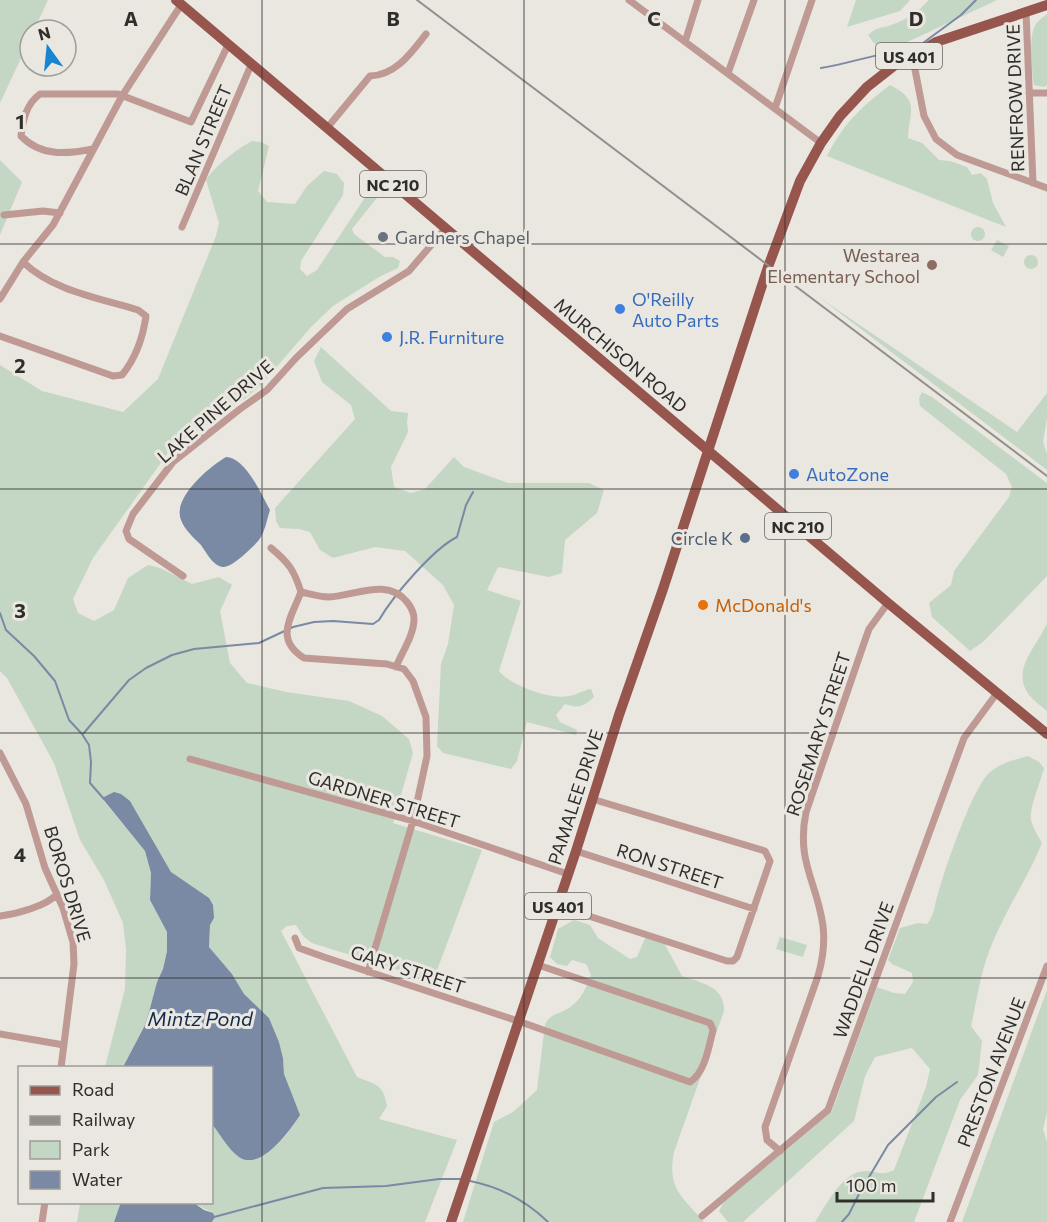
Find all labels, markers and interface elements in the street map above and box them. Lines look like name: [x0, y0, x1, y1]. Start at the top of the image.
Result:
text: A: [124, 6, 138, 30]
text: B: [386, 6, 400, 30]
text: C: [647, 6, 661, 30]
text: D: [909, 6, 923, 30]
north arrow: [18, 18, 78, 78]
text: N: [36, 22, 52, 44]
street label: RENFROW DRIVE: [1001, 24, 1029, 172]
road number: US 401: [876, 43, 942, 69]
street label: BLAN STREET: [170, 81, 236, 199]
text: 1: [15, 109, 25, 133]
road number: NC 210: [360, 171, 426, 197]
place label: Gardners Chapel: [395, 226, 530, 248]
marker: Gardners Chapel: [376, 230, 390, 244]
place label: Westarea Elementary School: [767, 244, 920, 287]
marker: Westarea Elementary School: [925, 258, 939, 272]
place label: O'Reilly Auto Parts: [632, 288, 719, 331]
street label: MURCHISON ROAD: [550, 293, 692, 417]
marker: O'Reilly Auto Parts: [613, 302, 627, 316]
place label: J.R. Furniture: [399, 326, 504, 348]
marker: J.R. Furniture: [380, 330, 394, 344]
text: 2: [14, 353, 26, 377]
street label: LAKE PINE DRIVE: [153, 355, 277, 467]
place label: AutoZone: [806, 463, 889, 485]
marker: AutoZone: [787, 467, 801, 481]
road number: NC 210: [765, 513, 831, 539]
place label: Circle K: [671, 527, 733, 549]
marker: Circle K: [738, 531, 752, 545]
place label: McDonald's: [715, 594, 812, 616]
text: 3: [14, 598, 26, 622]
marker: McDonald's: [696, 598, 710, 612]
street label: ROSEMARY STREET: [781, 649, 855, 819]
street label: PAMALEE DRIVE: [543, 727, 607, 867]
street label: GARDNER STREET: [305, 765, 463, 833]
street label: BOROS DRIVE: [40, 823, 96, 945]
street label: RON STREET: [614, 838, 726, 894]
text: 4: [14, 842, 26, 866]
road number: US 401: [525, 893, 591, 919]
street label: WADDELL DRIVE: [828, 899, 898, 1041]
street label: GARY STREET: [348, 940, 468, 998]
street label: PRESTON AVENUE: [952, 994, 1030, 1150]
water label: Mintz Pond: [148, 1006, 254, 1030]
legend: [18, 1066, 213, 1204]
text: Road: [72, 1078, 114, 1100]
text: Railway: [72, 1108, 135, 1130]
text: Park: [72, 1138, 110, 1160]
scale bar: [837, 1165, 933, 1203]
text: Water: [72, 1168, 123, 1190]
text: 100 m: [846, 1174, 896, 1196]

